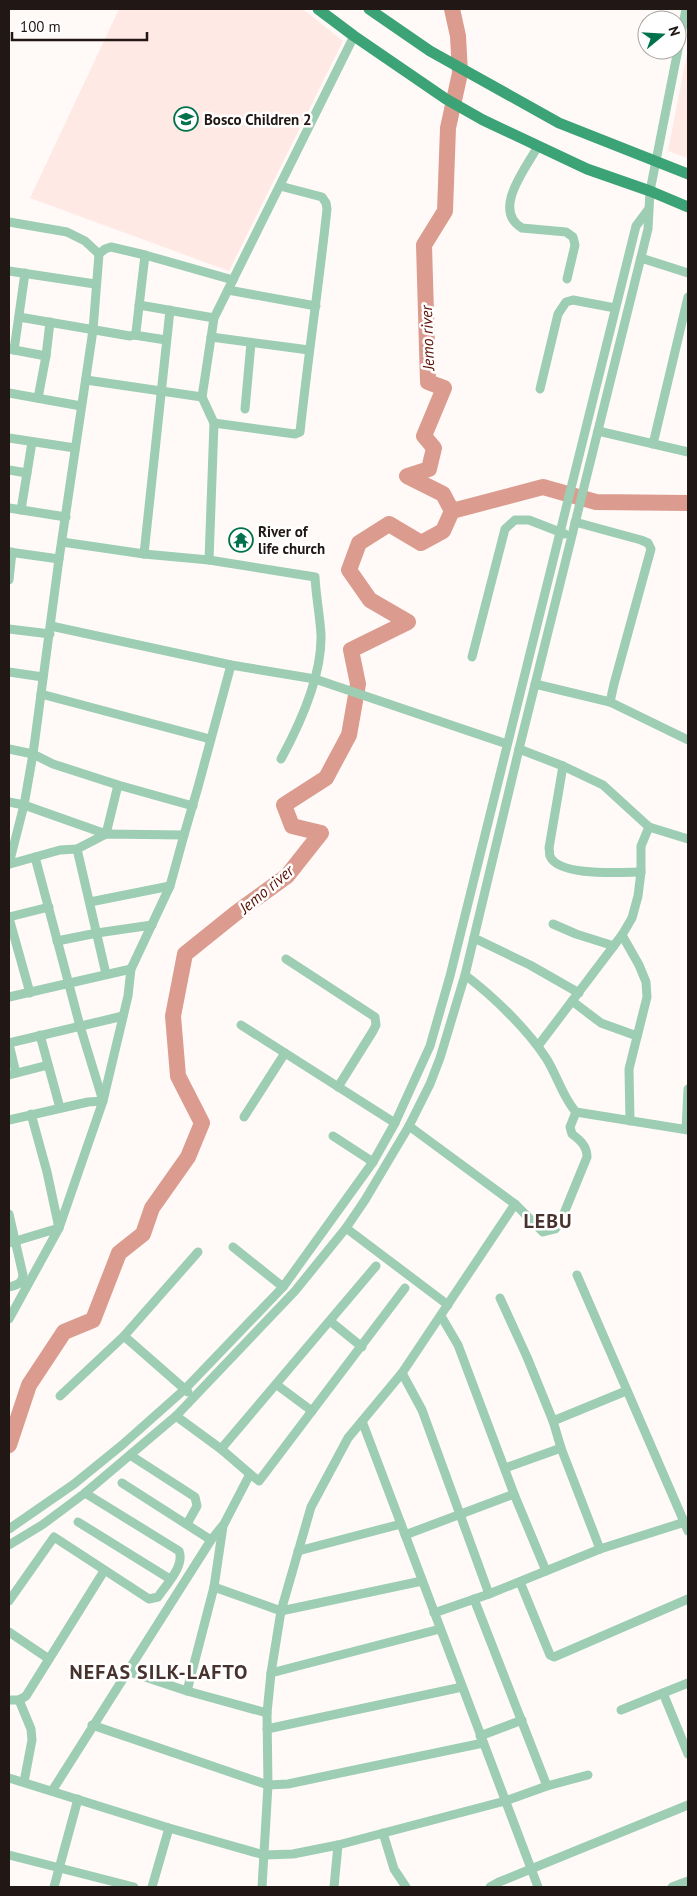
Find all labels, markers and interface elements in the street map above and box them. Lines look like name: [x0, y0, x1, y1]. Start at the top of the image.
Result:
scale bar: [12, 10, 148, 42]
north arrow: [637, 10, 687, 60]
text: 100 m: [20, 17, 61, 36]
text: N: [664, 24, 684, 38]
school or university icon: Bosco Children 2: [173, 106, 199, 132]
place label: Bosco Children 2: [204, 110, 312, 129]
water label: Jemo river: [416, 303, 438, 372]
place label: River of life church: [258, 522, 325, 558]
temple icon: River of life church: [228, 527, 254, 553]
water label: Jemo river: [234, 859, 299, 918]
district label: LEBU: [523, 1208, 573, 1234]
district label: NEFAS SILK-LAFTO: [70, 1659, 248, 1685]

